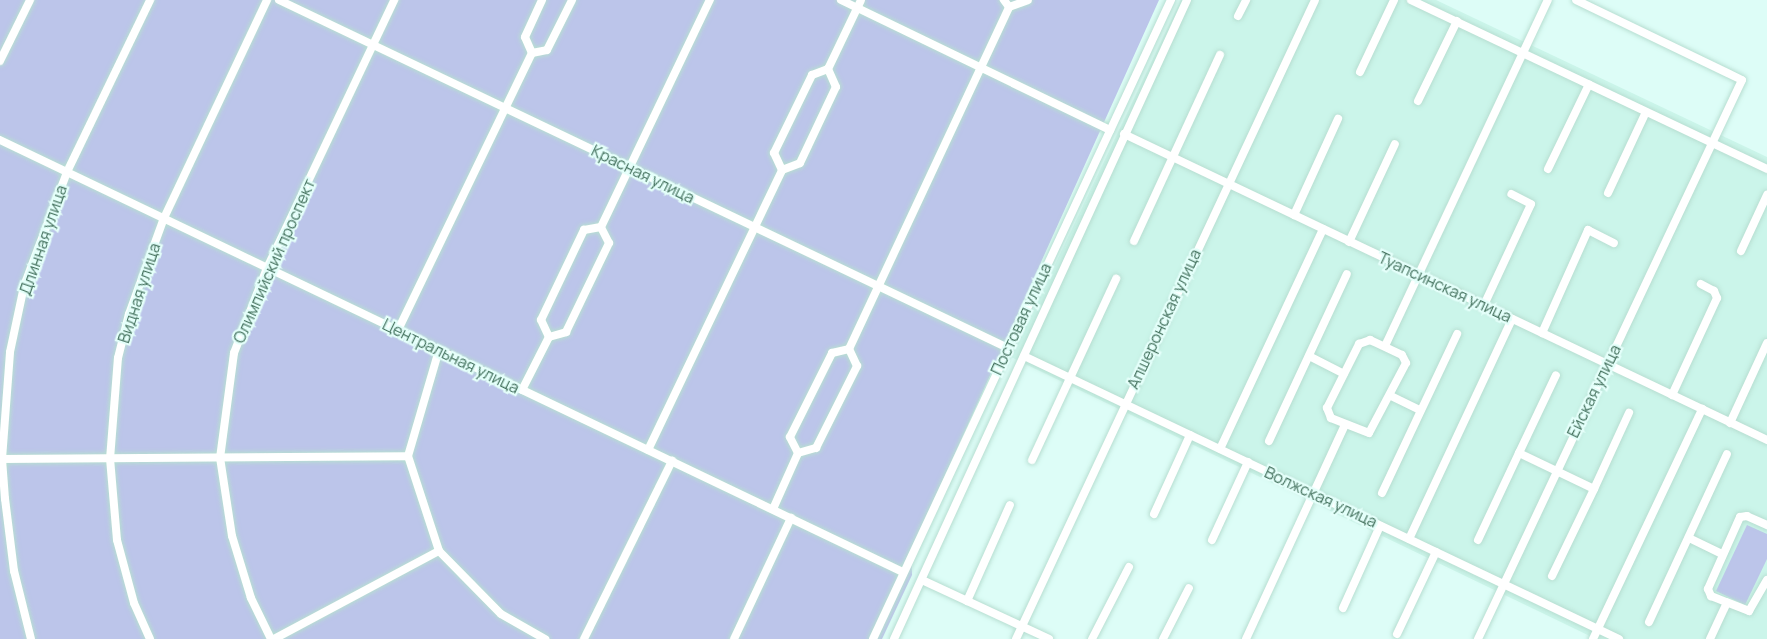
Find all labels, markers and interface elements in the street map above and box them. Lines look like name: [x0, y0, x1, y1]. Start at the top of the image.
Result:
street label: Красная улица: [588, 141, 698, 207]
street label: Олимпийский проспект: [229, 176, 319, 346]
street label: Длинная улица: [15, 182, 71, 298]
street label: Видная улица: [114, 241, 164, 345]
street label: Апшеронская улица: [1123, 246, 1205, 392]
street label: Туапсинская улица: [1375, 248, 1515, 326]
street label: Постовая улица: [987, 260, 1055, 378]
street label: Центральная улица: [379, 315, 523, 397]
street label: Ейская улица: [1563, 341, 1625, 441]
street label: Волжская улица: [1262, 462, 1380, 532]

